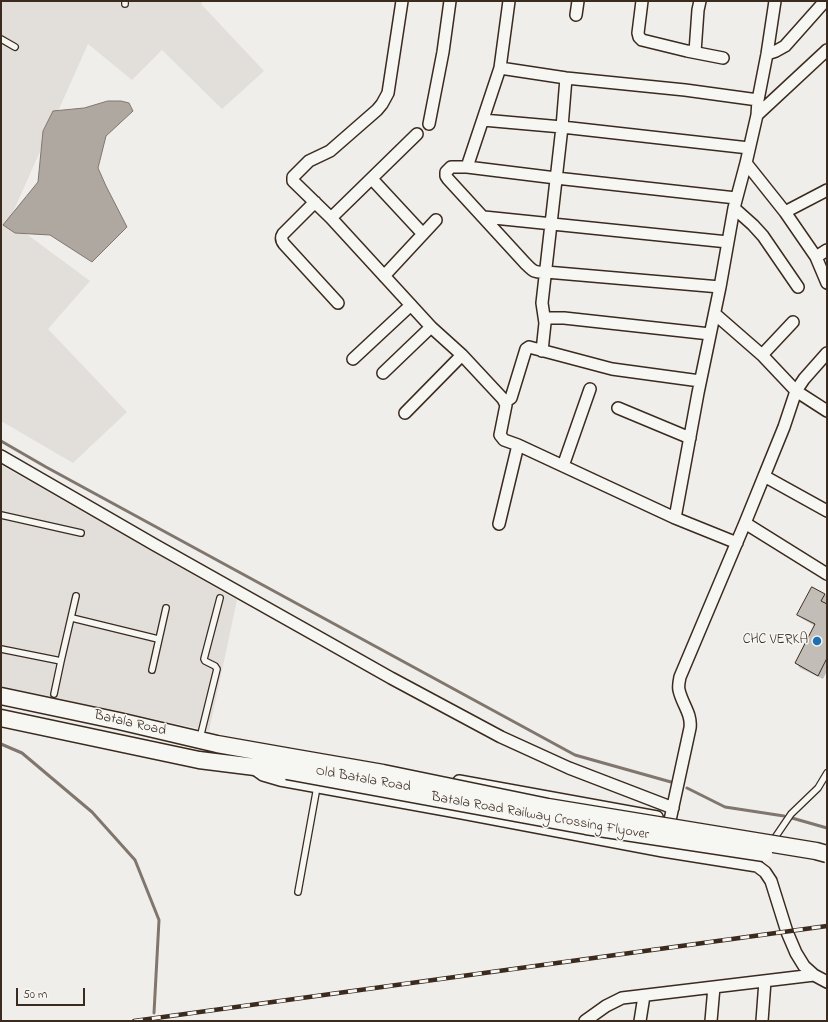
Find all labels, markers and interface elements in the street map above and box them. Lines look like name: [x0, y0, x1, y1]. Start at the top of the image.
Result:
place label: CHC VERKA: [743, 633, 808, 649]
marker: CHC VERKA: [811, 635, 823, 647]
street label: Batala Road: [92, 708, 168, 740]
street label: Old Batala Road: [314, 763, 412, 797]
street label: Batala Road Railway Crossing Flyover: [430, 790, 650, 844]
scale bar: [18, 980, 87, 1006]
text: 50 m: [23, 986, 47, 1004]

